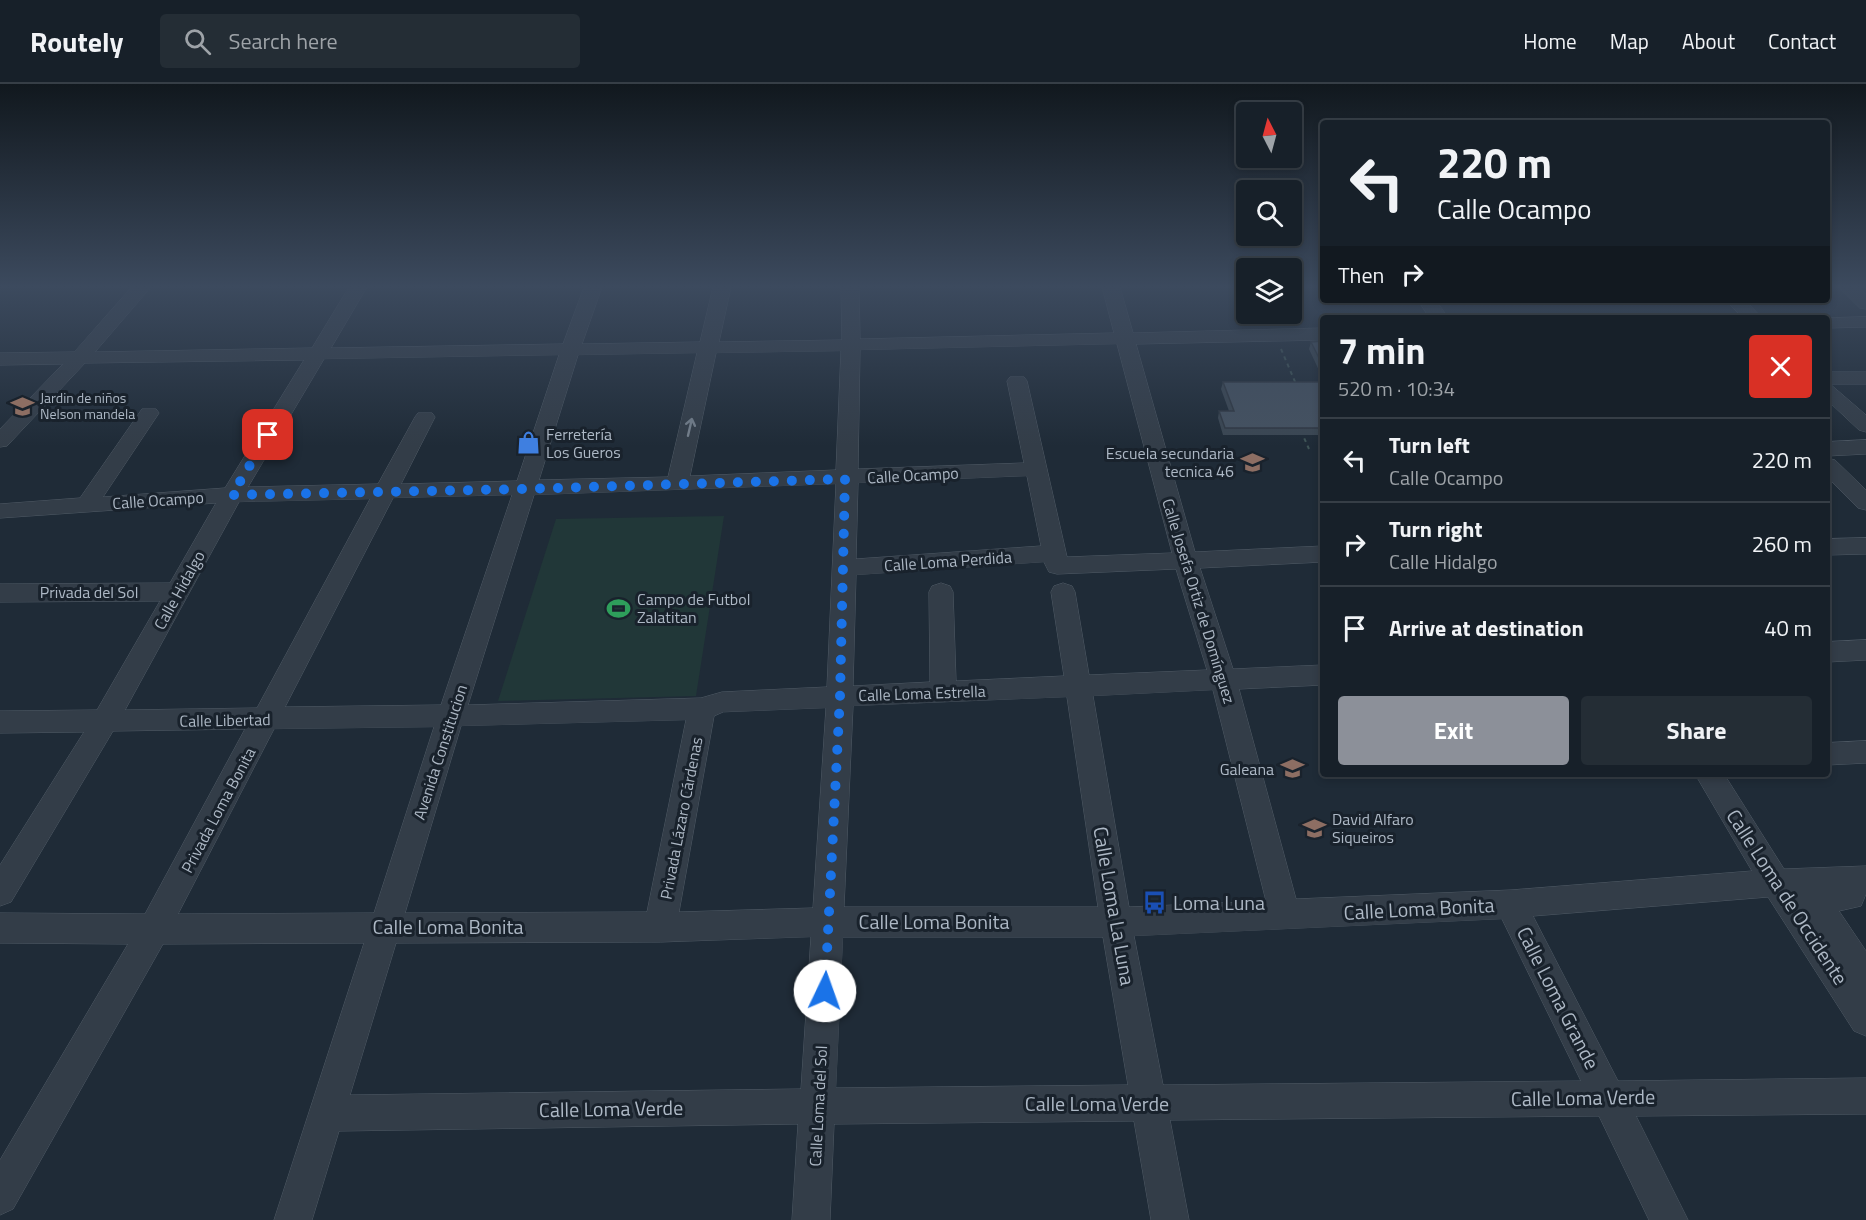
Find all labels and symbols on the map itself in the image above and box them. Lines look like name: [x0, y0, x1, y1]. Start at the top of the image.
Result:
north arrow: [1236, 102, 1302, 168]
place label: Jardin de niños Nelson mandela: [40, 387, 135, 424]
school or university icon: Jardin de niños Nelson mandela: [9, 393, 35, 419]
pin: [242, 409, 293, 460]
one-way arrow: [684, 418, 696, 437]
place label: Ferretería Los Gueros: [546, 422, 621, 464]
shop icon: Ferretería Los Gueros: [515, 430, 541, 456]
place label: Escuela secundaria tecnica 46: [1106, 441, 1234, 483]
school or university icon: Escuela secundaria tecnica 46: [1239, 449, 1265, 475]
street label: Calle Ocampo: [867, 461, 959, 489]
street label: Calle Ocampo: [112, 485, 204, 515]
street label: Calle Josefa Ortiz de Domínguez: [1156, 495, 1242, 707]
street label: Calle Loma Perdida: [883, 545, 1013, 577]
street label: Calle Hidalgo: [147, 546, 211, 634]
street label: Privada del Sol: [40, 580, 138, 604]
place label: Campo de Futbol Zalatitan: [637, 587, 750, 629]
sports icon: Campo de Futbol Zalatitan: [606, 595, 632, 621]
street label: Calle Loma Estrella: [858, 679, 986, 707]
street label: Avenida Constitucion: [407, 681, 473, 823]
street label: Calle Libertad: [179, 707, 271, 733]
street label: Privada Lázaro Cárdenas: [653, 735, 709, 901]
street label: Privada Loma Bonita: [175, 743, 261, 877]
school or university icon: Galeana: [1279, 756, 1305, 782]
place label: Galeana: [1220, 757, 1274, 781]
street label: Calle Loma de Occidente: [1719, 803, 1856, 991]
place label: David Alfaro Siqueiros: [1332, 807, 1414, 849]
school or university icon: David Alfaro Siqueiros: [1301, 815, 1327, 841]
street label: Calle Loma La Luna: [1085, 824, 1144, 988]
place label: Loma Luna: [1173, 887, 1265, 918]
street label: Calle Loma Bonita: [1343, 889, 1495, 928]
bus stop icon: Loma Luna: [1142, 890, 1168, 916]
street label: Calle Loma Bonita: [859, 906, 1009, 937]
street label: Calle Loma Bonita: [373, 911, 523, 942]
street label: Calle Loma Grande: [1509, 921, 1608, 1075]
position arrow: [793, 959, 857, 1023]
street label: Calle Loma del Sol: [803, 1045, 833, 1167]
street label: Calle Loma Verde: [1511, 1081, 1655, 1114]
street label: Calle Loma Verde: [1025, 1088, 1169, 1119]
street label: Calle Loma Verde: [539, 1092, 683, 1125]

